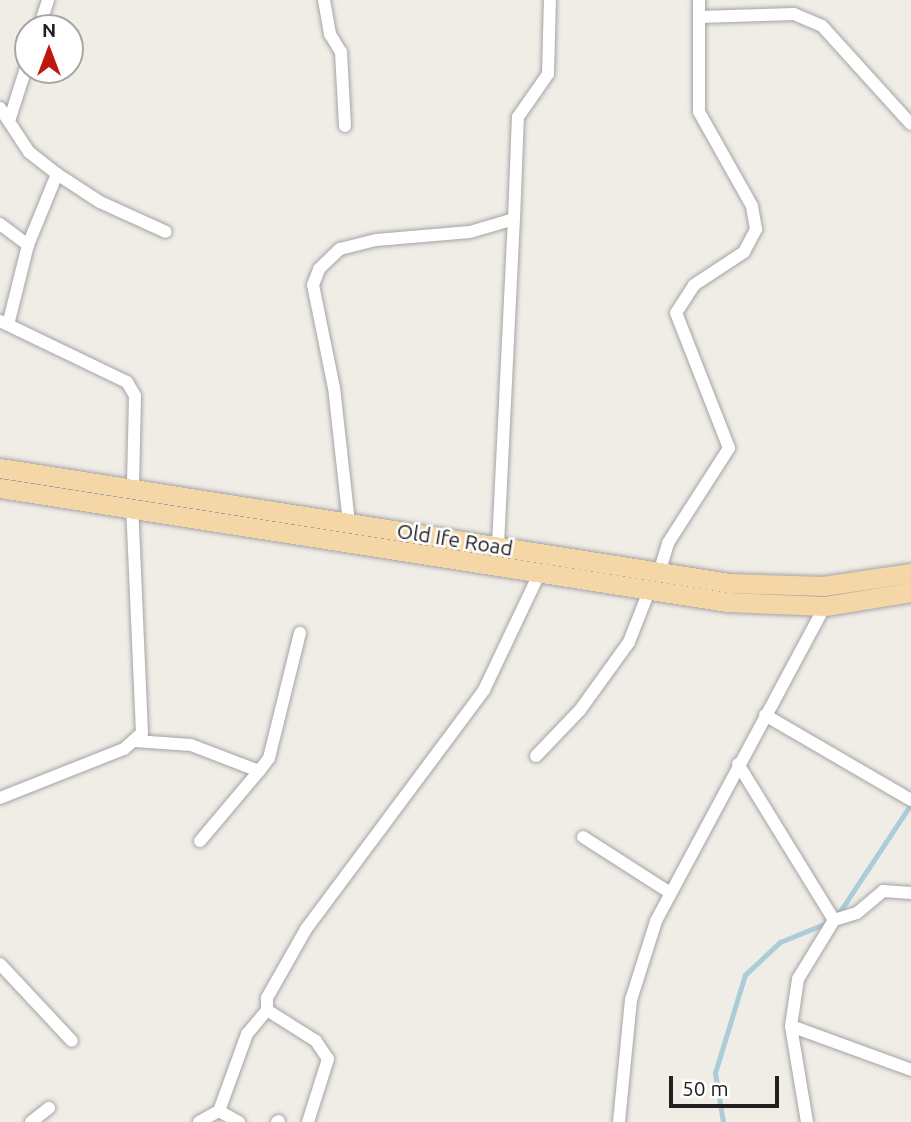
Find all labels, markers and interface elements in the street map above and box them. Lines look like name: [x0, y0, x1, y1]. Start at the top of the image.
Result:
north arrow: [14, 14, 84, 84]
text: N: [42, 19, 56, 41]
street label: Old Ife Road: [395, 517, 515, 561]
scale bar: [673, 1062, 783, 1106]
text: 50 m: [682, 1076, 729, 1100]

